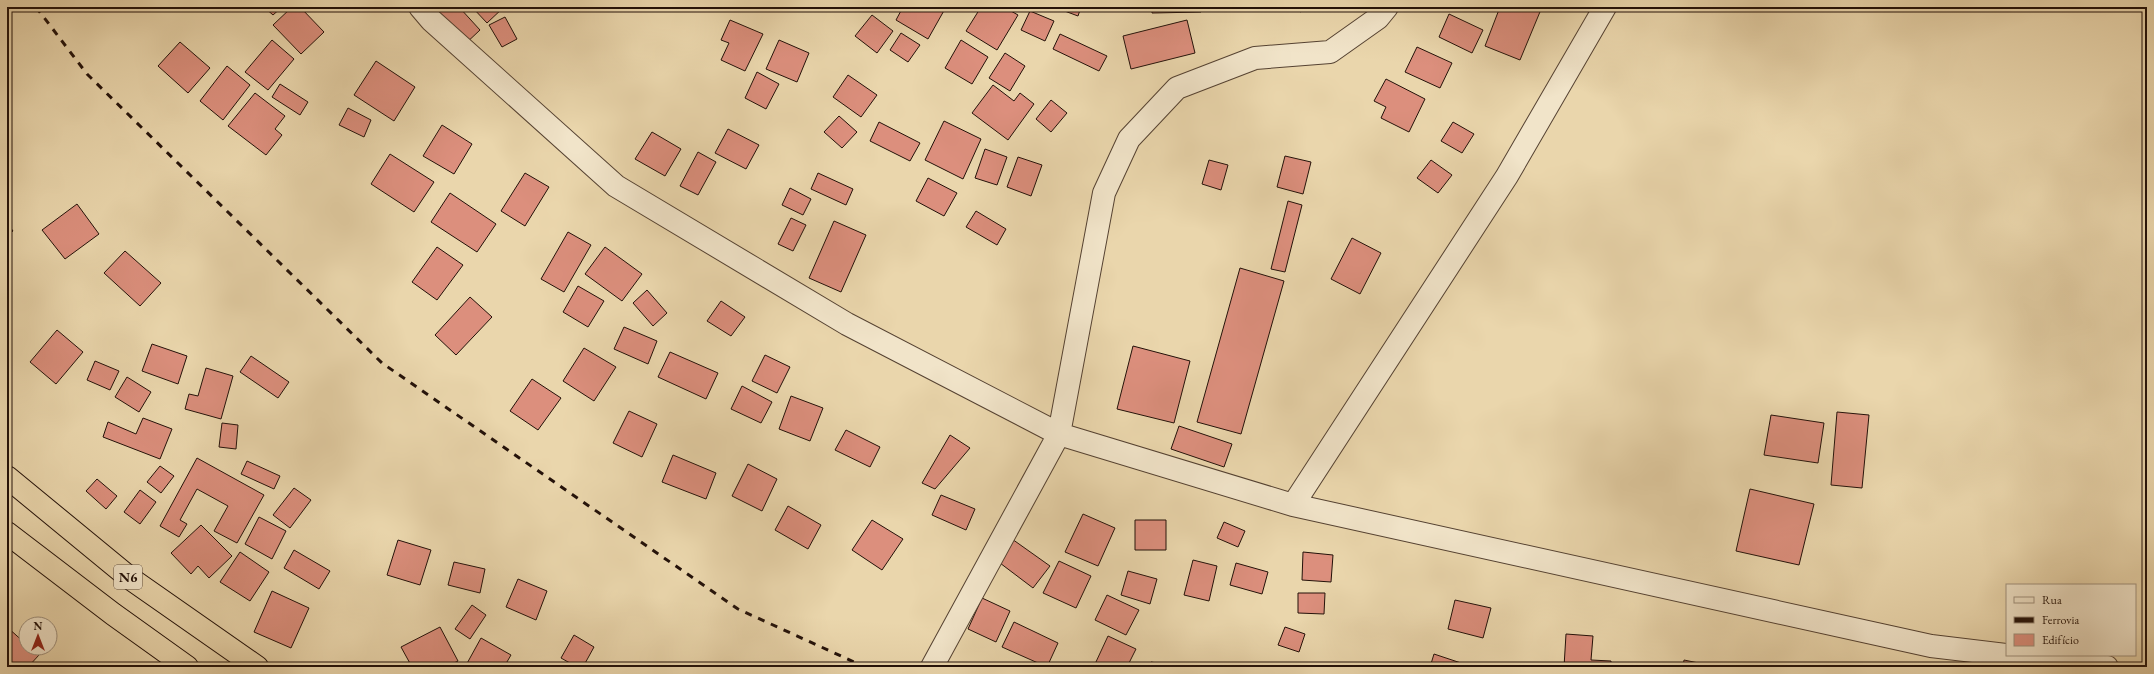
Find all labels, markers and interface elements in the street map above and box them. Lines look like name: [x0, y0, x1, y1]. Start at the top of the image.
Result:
road number: N6: [114, 565, 142, 589]
legend: [2006, 584, 2136, 656]
text: Rua: [2042, 592, 2062, 608]
text: Ferrovia: [2042, 612, 2079, 628]
north arrow: [18, 616, 58, 656]
text: N: [34, 619, 43, 633]
text: Edifício: [2042, 632, 2079, 648]

